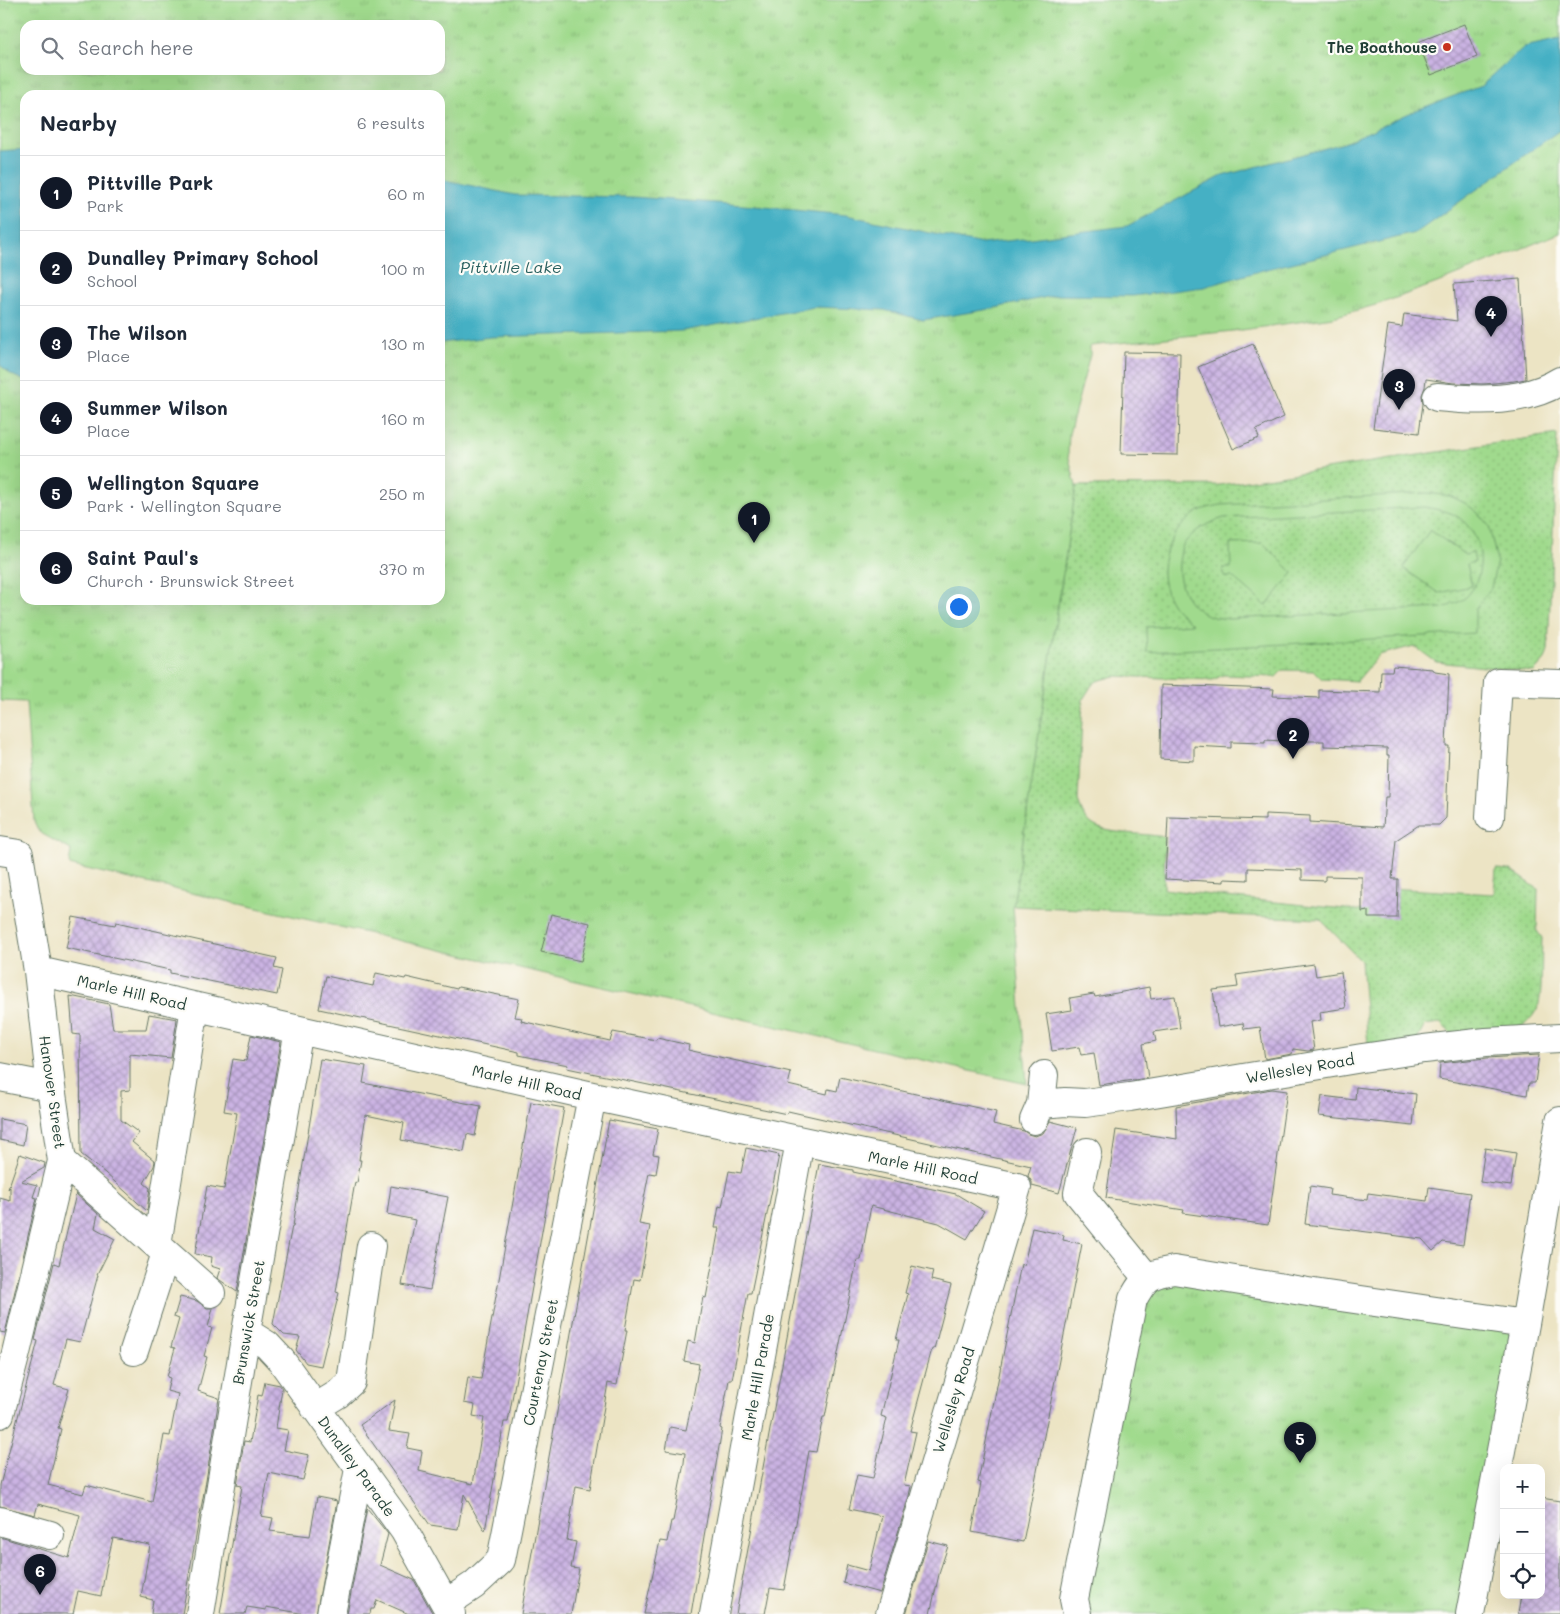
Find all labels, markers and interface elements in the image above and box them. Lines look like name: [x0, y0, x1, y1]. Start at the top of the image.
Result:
search box: [20, 20, 445, 75]
icon: search: [38, 34, 66, 62]
text: Search here: [78, 35, 194, 60]
place label: The Boathouse: [1327, 37, 1437, 57]
marker: The Boathouse: [1441, 41, 1453, 53]
text: Nearby: [40, 109, 117, 136]
text: 6 results: [357, 112, 425, 133]
text: Pittville Park: [87, 170, 213, 195]
text: 1: [52, 183, 60, 204]
text: 60 m: [388, 183, 425, 204]
text: Park: [87, 195, 123, 216]
text: Dunalley Primary School: [87, 245, 318, 270]
water label: Pittville Lake: [460, 256, 562, 277]
text: 2: [52, 258, 60, 279]
text: 100 m: [380, 258, 425, 279]
text: School: [87, 270, 137, 291]
pin: 4: [1475, 296, 1507, 337]
text: The Wilson: [87, 320, 187, 345]
text: 3: [51, 333, 61, 354]
text: 130 m: [381, 333, 425, 354]
text: Place: [87, 345, 130, 366]
pin: 3: [1383, 369, 1415, 410]
text: Summer Wilson: [87, 395, 228, 420]
text: 4: [51, 408, 61, 429]
text: 160 m: [380, 408, 425, 429]
text: Place: [87, 420, 130, 441]
text: Wellington Square: [87, 470, 259, 495]
text: 5: [51, 483, 61, 504]
text: 250 m: [379, 483, 425, 504]
text: Park · Wellington Square: [87, 495, 282, 516]
pin: 1: [738, 502, 770, 543]
text: Saint Paul's: [87, 545, 198, 570]
text: 6: [51, 558, 61, 579]
text: 370 m: [379, 558, 425, 579]
text: Church · Brunswick Street: [87, 570, 295, 591]
your location: [946, 594, 972, 620]
pin: 2: [1277, 718, 1309, 759]
street label: Marle Hill Road: [75, 970, 189, 1014]
street label: Hanover Street: [35, 1034, 71, 1150]
street label: Wellesley Road: [1244, 1049, 1356, 1087]
street label: Marle Hill Road: [470, 1060, 584, 1104]
street label: Marle Hill Road: [866, 1146, 980, 1188]
street label: Brunswick Street: [227, 1258, 269, 1386]
street label: Courtenay Street: [518, 1297, 562, 1427]
street label: Marle Hill Parade: [736, 1312, 778, 1442]
street label: Wellesley Road: [927, 1345, 979, 1455]
street label: Dunalley Parade: [314, 1412, 400, 1520]
pin: 5: [1284, 1422, 1316, 1463]
map controls: [1500, 1464, 1545, 1599]
button: +: [1500, 1464, 1545, 1509]
button: −: [1500, 1509, 1545, 1554]
pin: 6: [24, 1554, 56, 1595]
button: locate: [1500, 1554, 1545, 1599]

